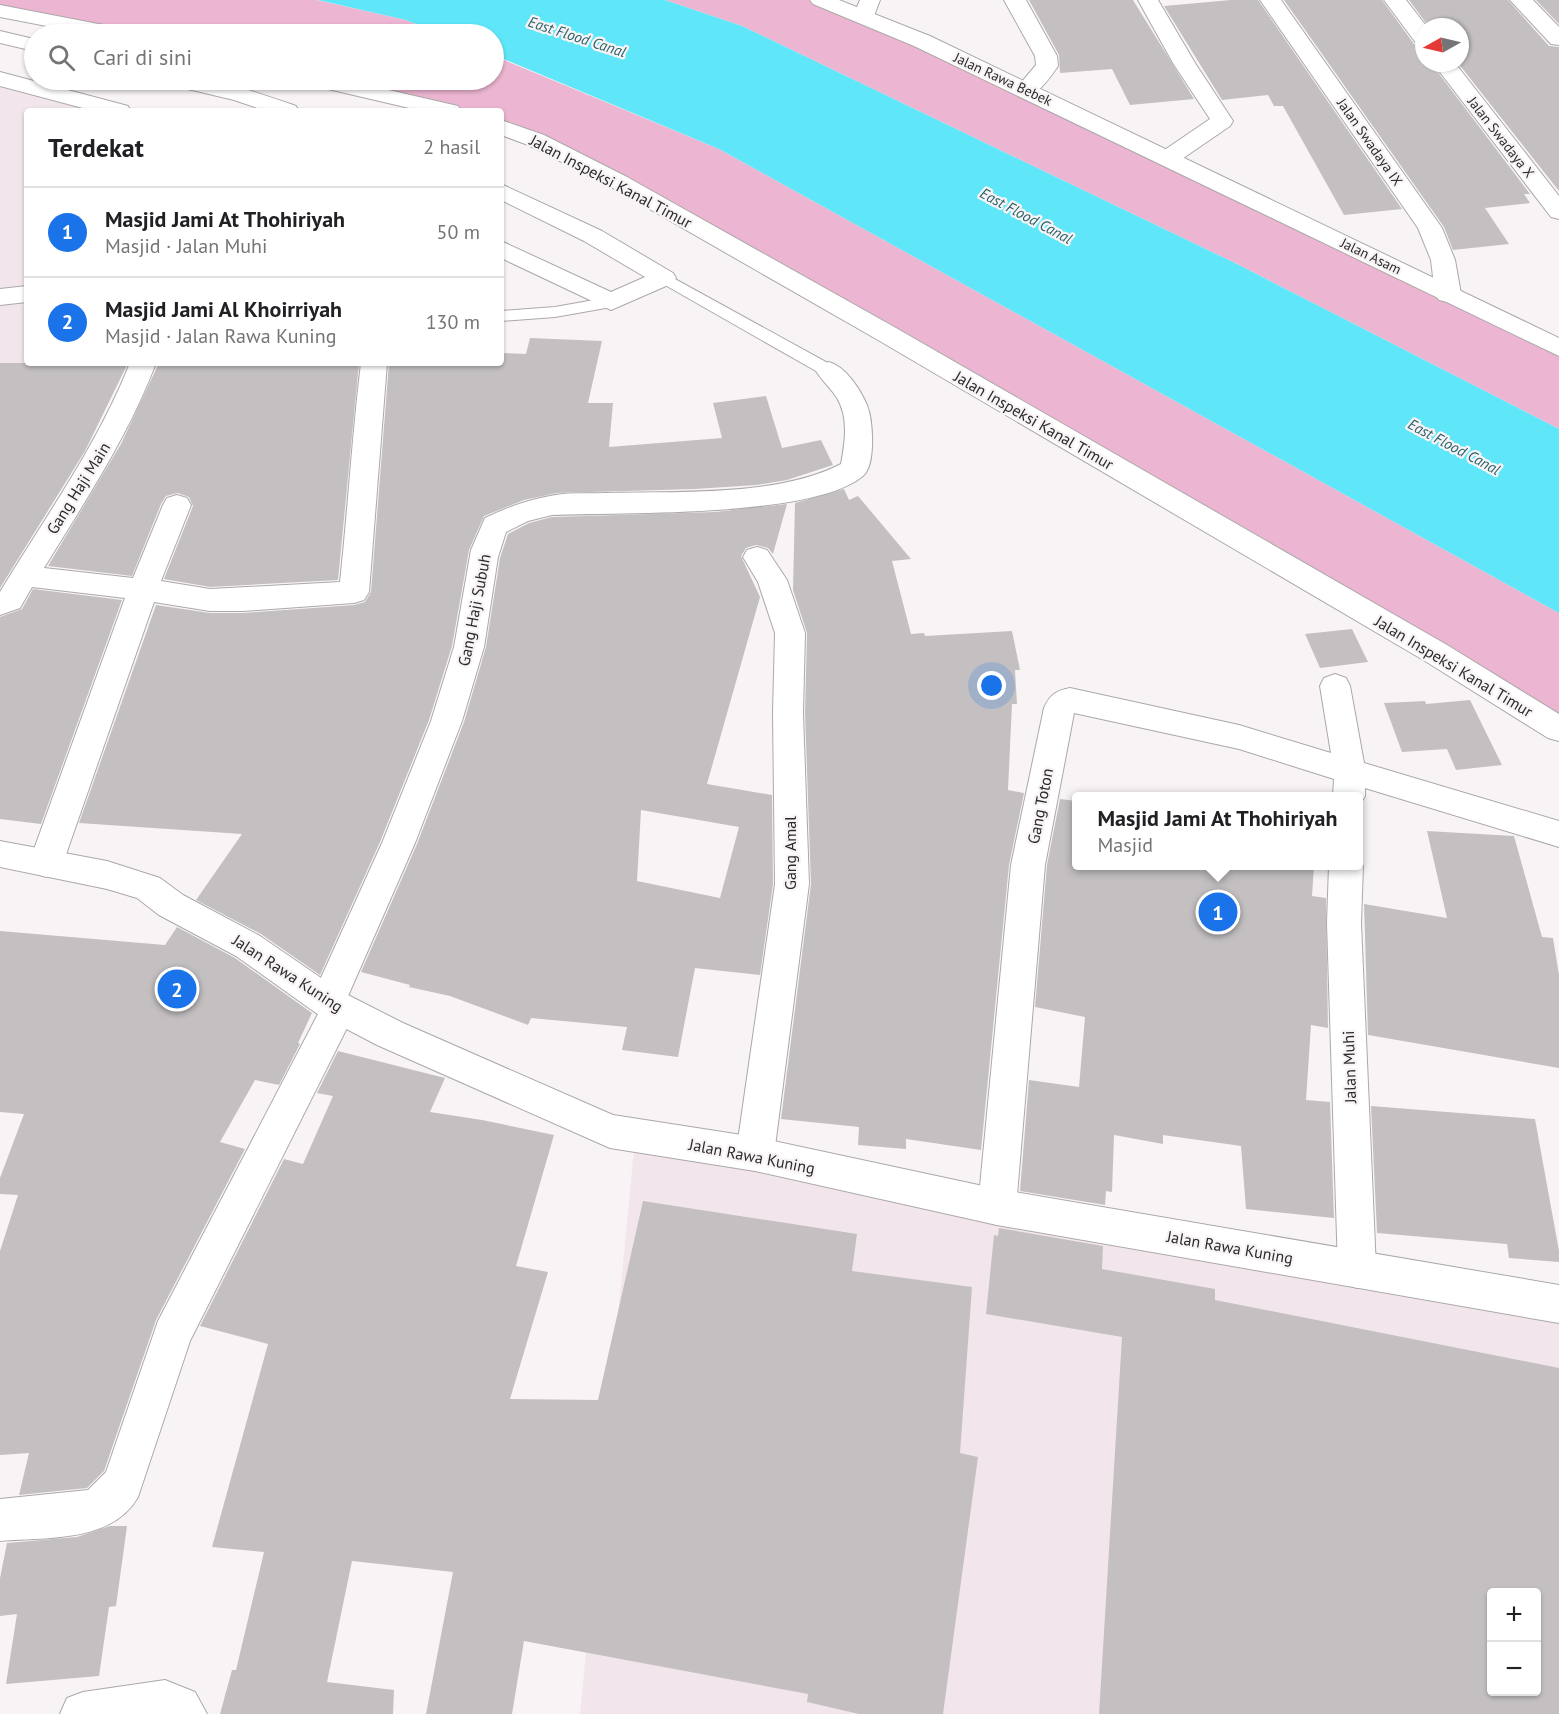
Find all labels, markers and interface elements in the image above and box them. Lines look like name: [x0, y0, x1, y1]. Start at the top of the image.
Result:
water label: East Flood Canal: [526, 12, 628, 61]
north arrow: [1415, 18, 1469, 72]
search box: [24, 24, 504, 90]
icon: search: [45, 41, 78, 74]
text: Cari di sini: [93, 43, 192, 71]
street label: Jalan Rawa Bebek: [950, 48, 1055, 110]
street label: Jalan Swadaya X: [1463, 92, 1538, 181]
street label: Jalan Swadaya IX: [1333, 94, 1407, 189]
street label: Jalan Inspeksi Kanal Timur: [526, 129, 696, 233]
text: Terdekat: [48, 131, 144, 164]
text: 2 hasil: [423, 134, 480, 160]
water label: East Flood Canal: [977, 183, 1076, 248]
text: Masjid Jami At Thohiriyah: [105, 205, 345, 233]
text: 1: [62, 219, 73, 245]
text: 50 m: [437, 219, 480, 245]
text: Masjid · Jalan Muhi: [105, 233, 267, 259]
street label: Jalan Asam: [1337, 233, 1404, 278]
text: Masjid Jami Al Khoirriyah: [105, 295, 342, 323]
text: 2: [62, 309, 73, 335]
text: 130 m: [426, 309, 480, 335]
text: Masjid · Jalan Rawa Kuning: [105, 323, 336, 349]
street label: Jalan Inspeksi Kanal Timur: [950, 366, 1118, 474]
water label: East Flood Canal: [1405, 414, 1504, 479]
street label: Gang Haji Main: [42, 438, 114, 538]
street label: Gang Haji Subuh: [453, 552, 495, 668]
street label: Jalan Inspeksi Kanal Timur: [1371, 610, 1537, 721]
your location: [977, 671, 1006, 700]
street label: Gang Toton: [1023, 766, 1057, 846]
popup: [1072, 792, 1363, 870]
text: Masjid Jami At Thohiriyah: [1097, 804, 1338, 832]
street label: Gang Amal: [780, 816, 800, 890]
text: Masjid: [1097, 832, 1153, 858]
pin: 1: [1198, 890, 1238, 934]
street label: Jalan Rawa Kuning: [228, 929, 347, 1016]
pin: 2: [158, 966, 196, 1012]
street label: Jalan Muhi: [1338, 1030, 1360, 1105]
street label: Jalan Rawa Kuning: [686, 1134, 817, 1178]
street label: Jalan Rawa Kuning: [1164, 1226, 1295, 1268]
map controls: [1487, 1588, 1541, 1696]
button: +: [1487, 1588, 1541, 1642]
button: −: [1487, 1642, 1541, 1696]

